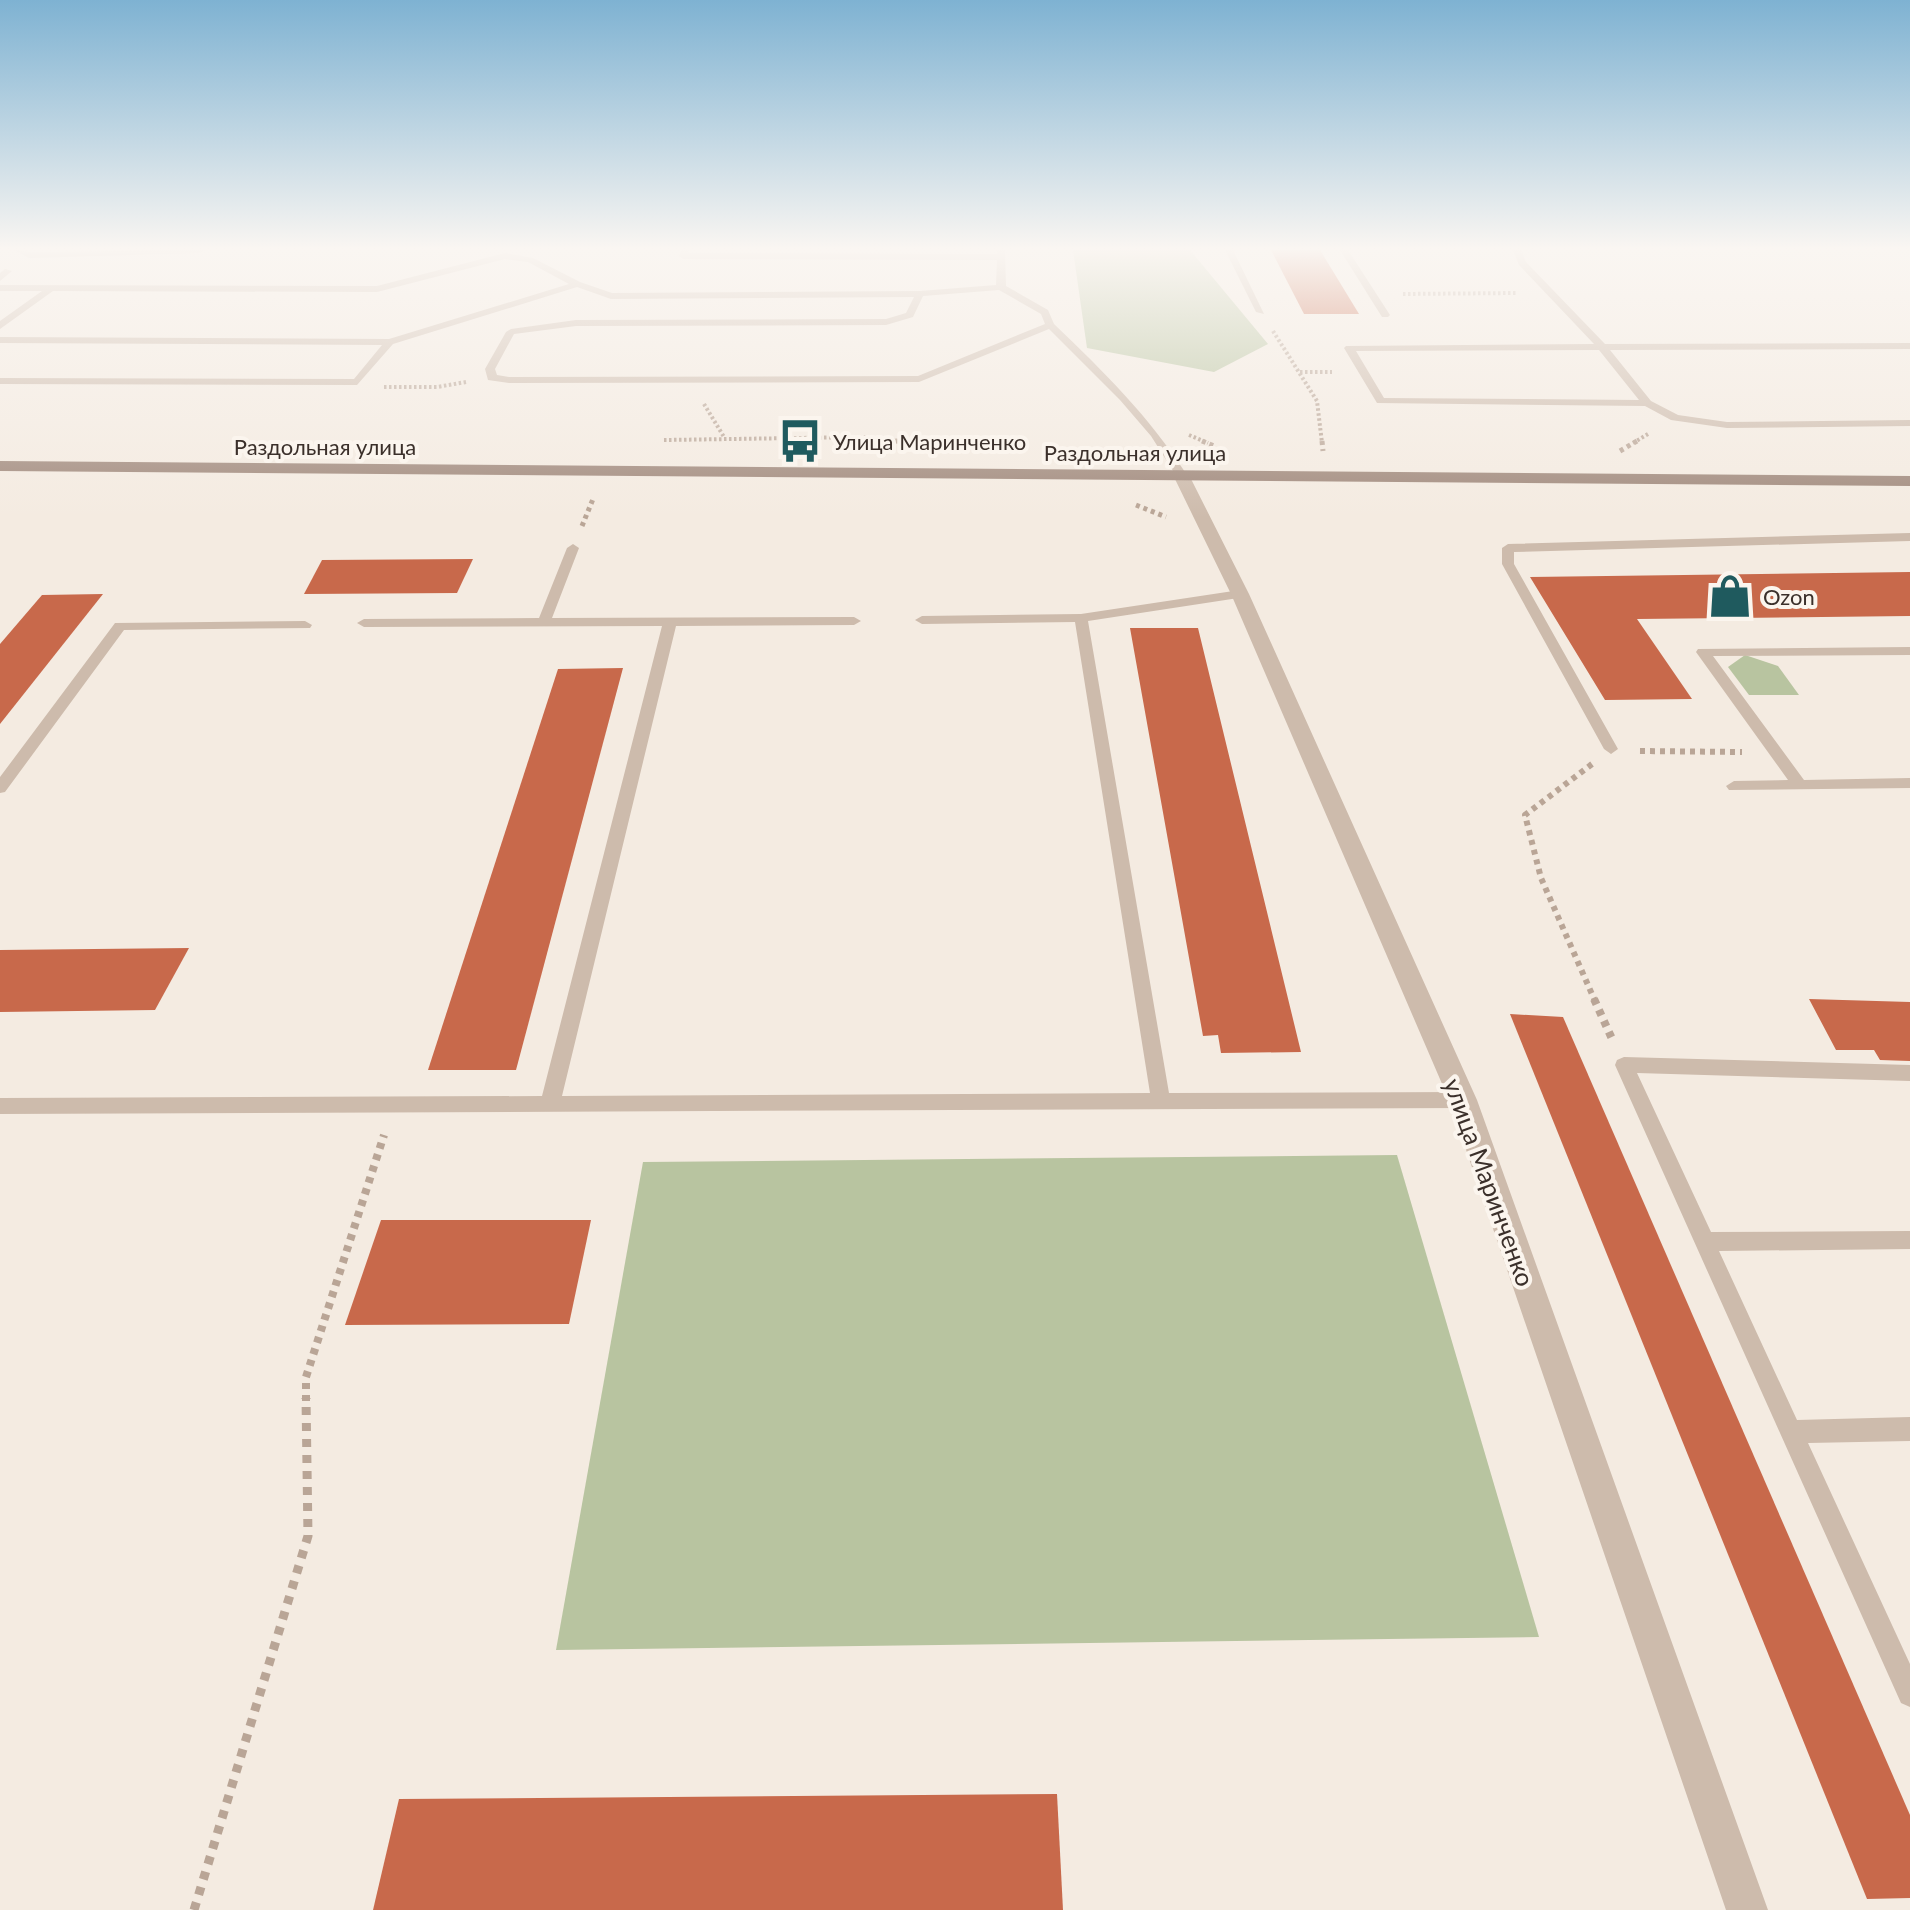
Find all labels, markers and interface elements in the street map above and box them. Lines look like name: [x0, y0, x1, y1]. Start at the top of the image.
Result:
bus stop icon: Улица Маринченко: [776, 417, 824, 465]
place label: Улица Маринченко: [833, 428, 1026, 455]
street label: Раздольная улица: [234, 433, 416, 460]
street label: Раздольная улица: [1044, 439, 1226, 466]
shop icon: Ozon: [1706, 572, 1754, 620]
place label: Ozon: [1763, 583, 1815, 610]
street label: улица Маринченко: [1438, 1074, 1542, 1290]

